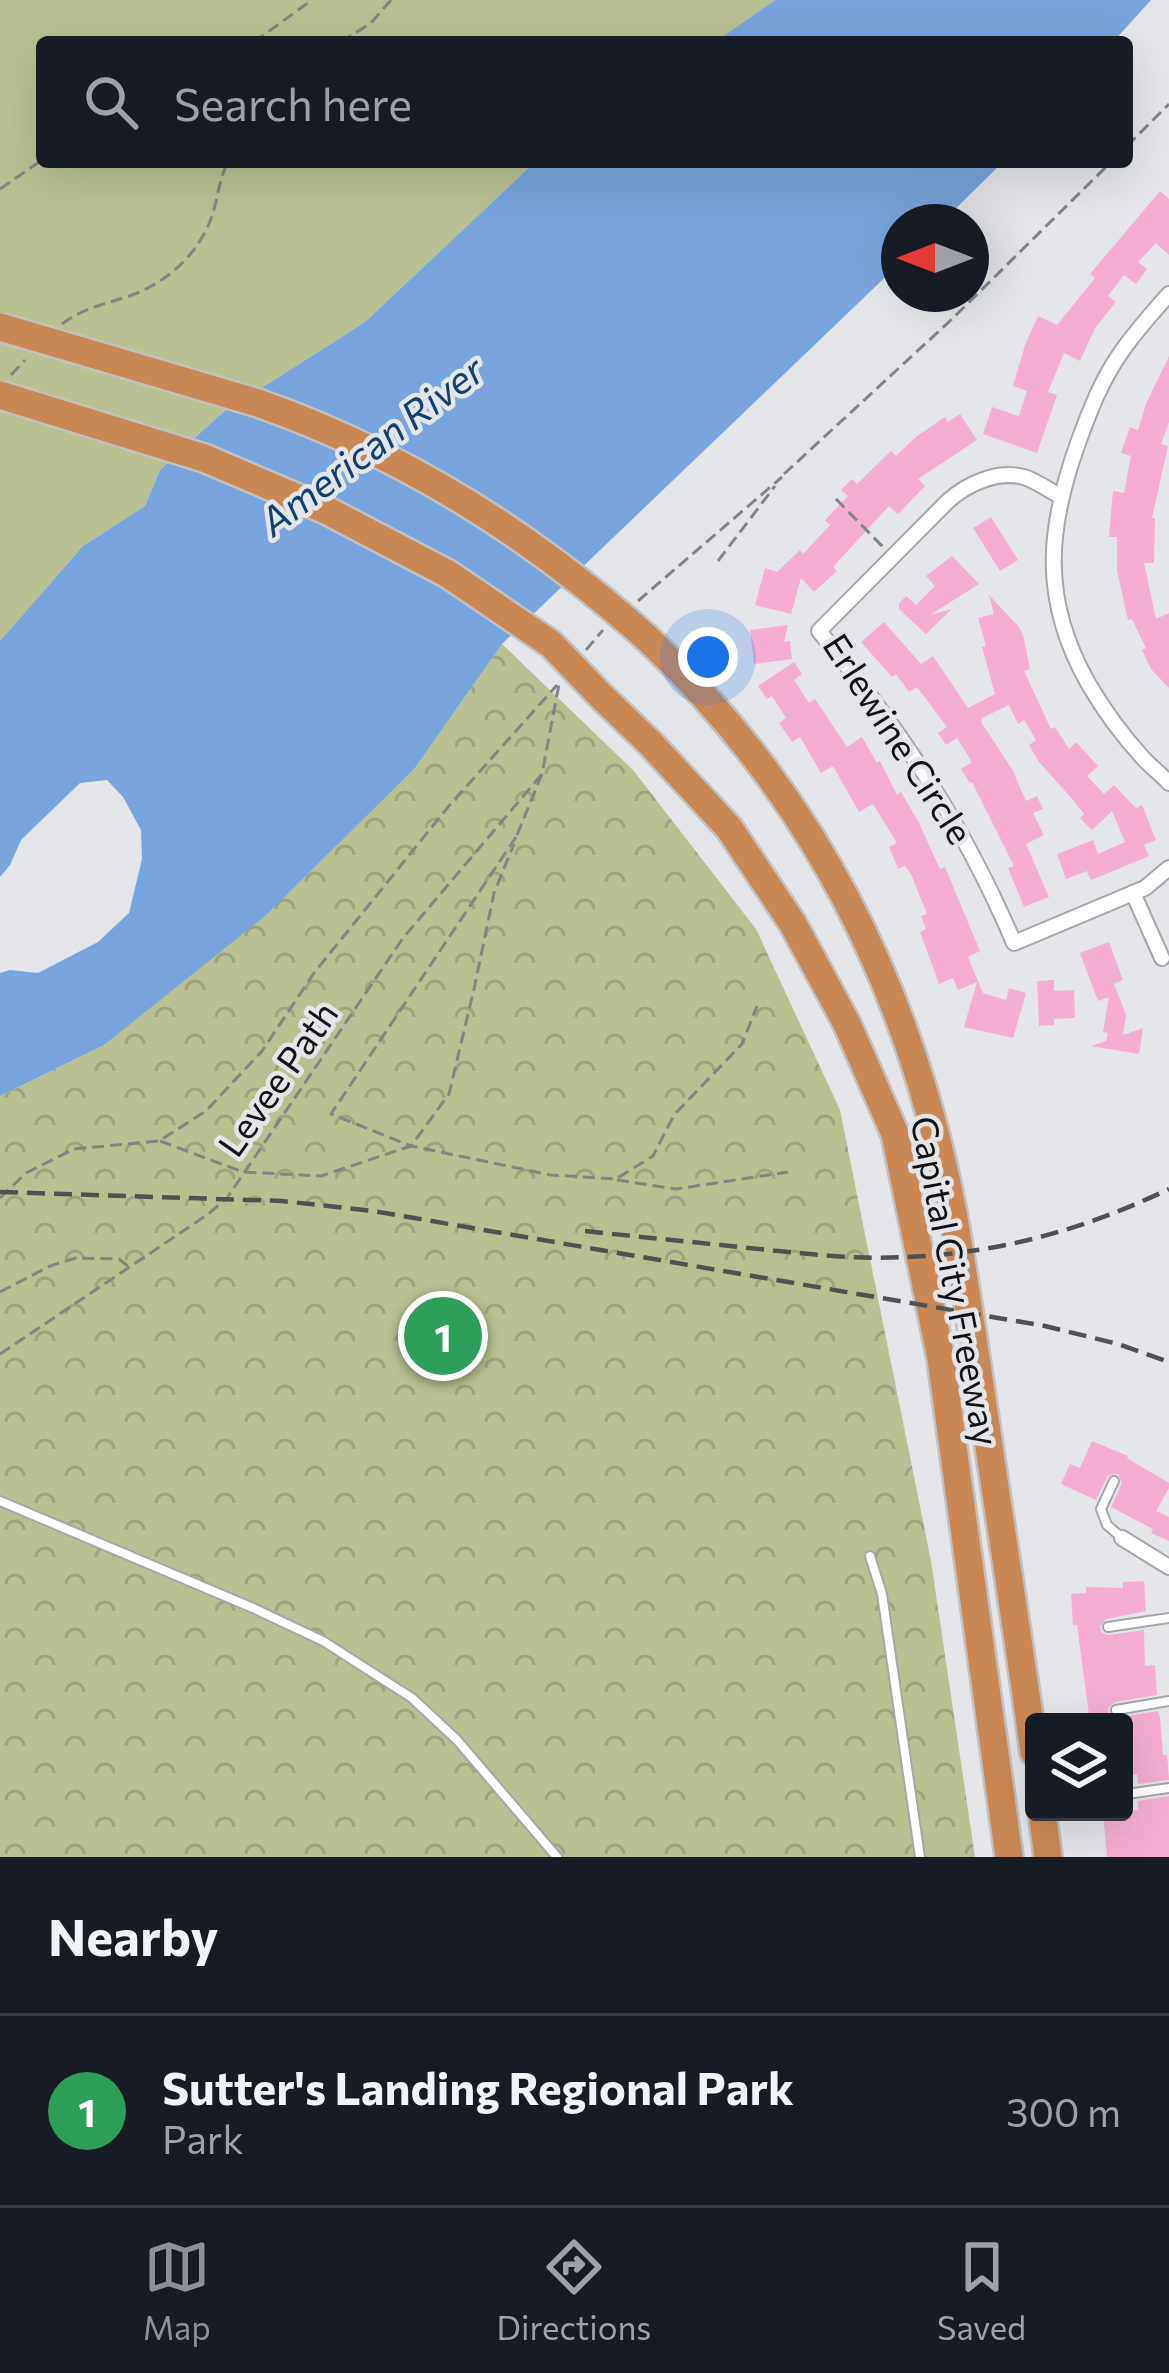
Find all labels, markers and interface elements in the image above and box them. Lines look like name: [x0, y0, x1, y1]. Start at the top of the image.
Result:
search box: [36, 36, 1133, 168]
icon: search: [78, 69, 144, 135]
text: Search here: [174, 75, 412, 130]
north arrow: [881, 204, 989, 312]
water label: American River: [248, 344, 494, 545]
street label: Erlewine Circle: [815, 625, 984, 851]
your location: [678, 627, 738, 687]
street label: Levee Path: [207, 992, 346, 1164]
street label: Capital City Freeway: [903, 1112, 1010, 1449]
pin: 1: [404, 1291, 482, 1381]
map controls: [1025, 1713, 1133, 1821]
button: layers: [1025, 1713, 1133, 1821]
text: Nearby: [48, 1904, 218, 1967]
text: Sutter's Landing Regional Park: [162, 2059, 794, 2114]
text: 1: [78, 2087, 96, 2135]
text: 300 m: [1006, 2087, 1121, 2135]
text: Park: [162, 2114, 244, 2162]
tab: Map: [143, 2234, 211, 2347]
tab: Directions: [497, 2234, 651, 2347]
tab: Saved: [937, 2234, 1026, 2347]

